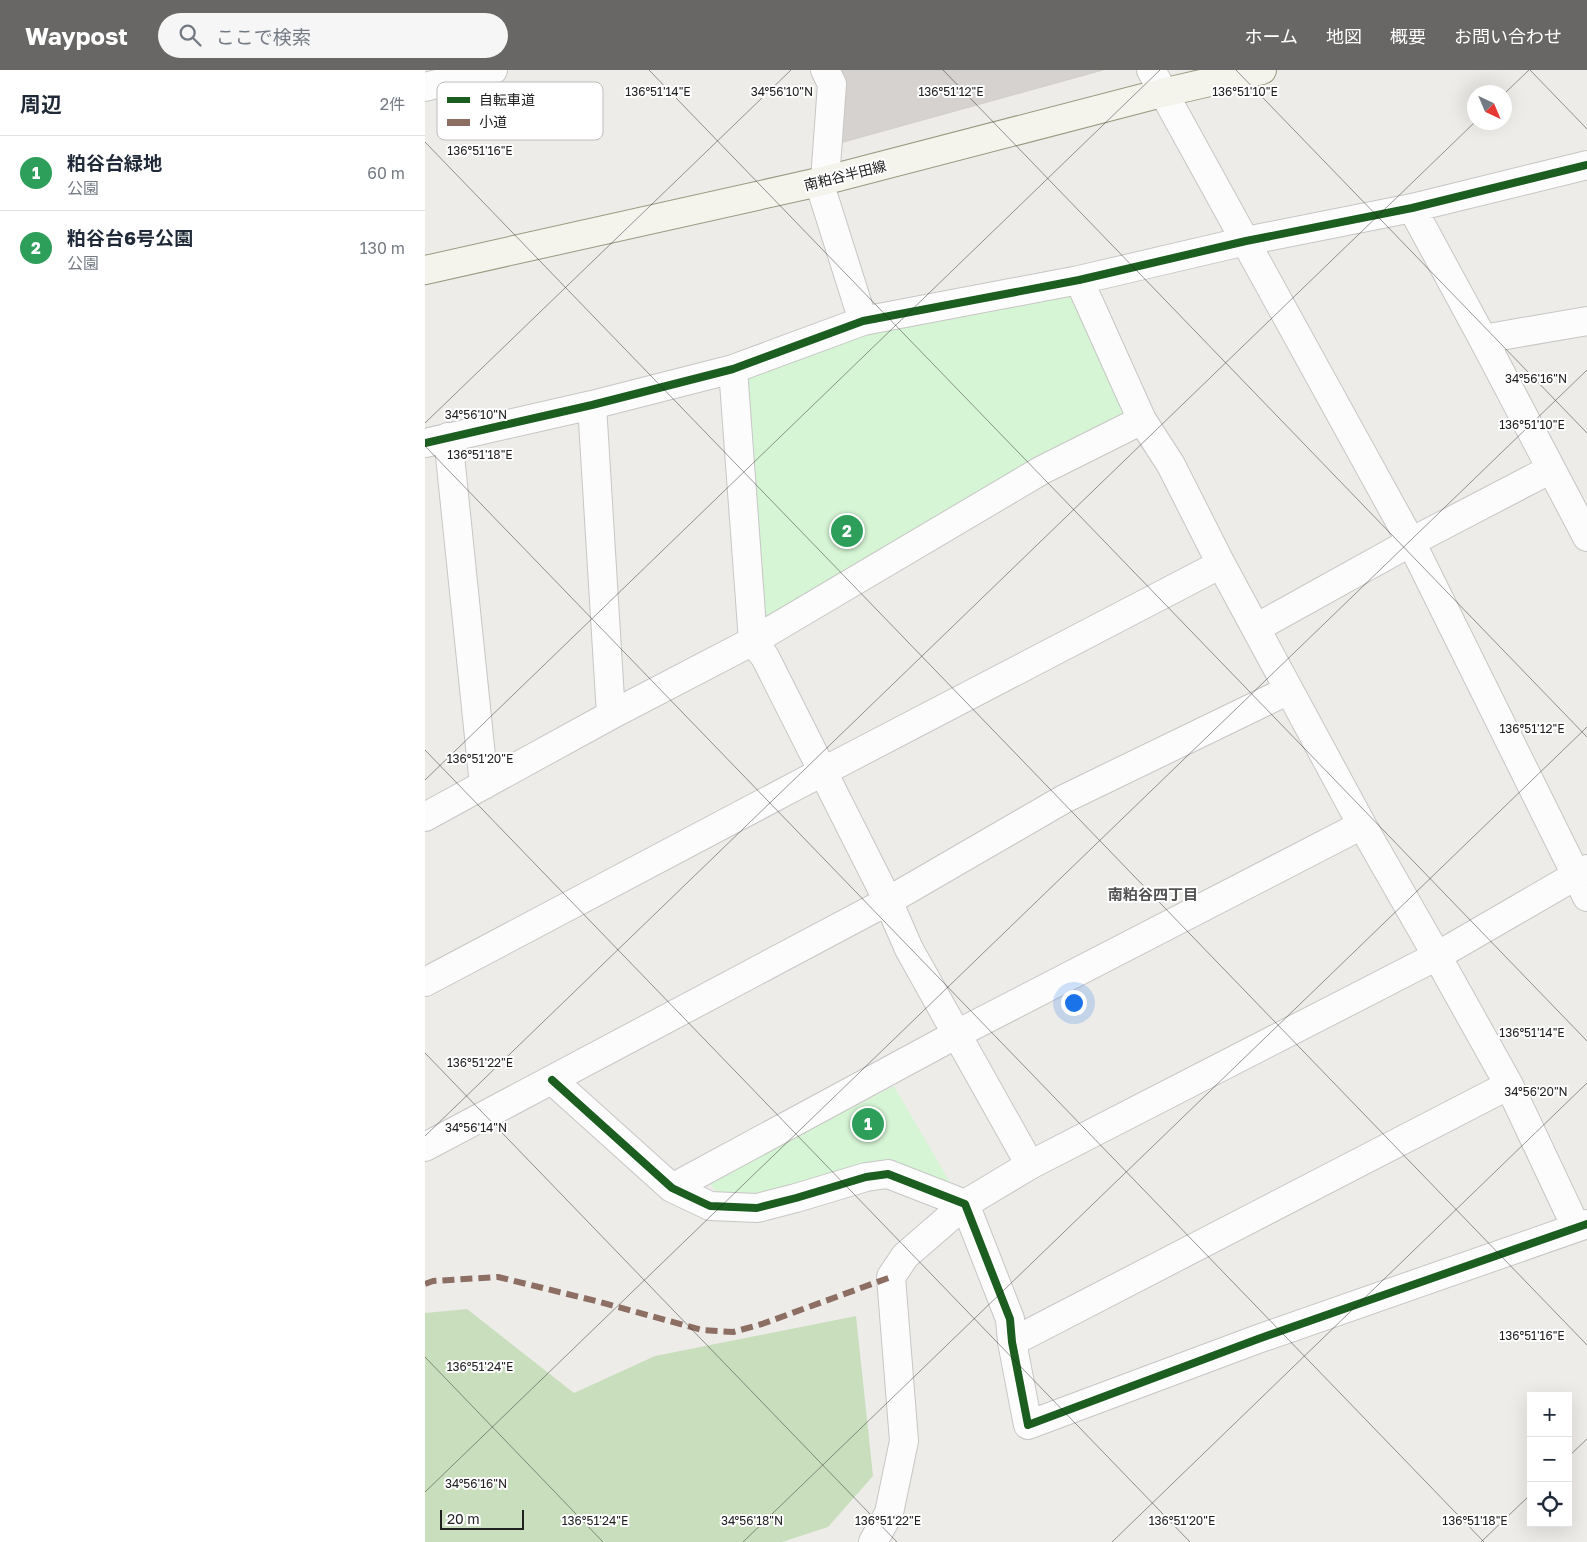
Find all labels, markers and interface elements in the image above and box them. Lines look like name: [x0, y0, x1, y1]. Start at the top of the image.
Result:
search box: [158, 13, 508, 58]
text: Waypost: [25, 21, 128, 50]
icon: search: [176, 21, 204, 49]
text: ここで検索: [216, 25, 311, 48]
text: ホーム: [1245, 25, 1298, 47]
text: 地図: [1326, 25, 1362, 47]
text: 概要: [1390, 25, 1426, 47]
text: お問い合わせ: [1454, 25, 1562, 47]
legend: [437, 82, 603, 140]
text: 136°51'14"E: [625, 84, 691, 99]
text: 34°56'10"N: [751, 84, 813, 99]
text: 136°51'12"E: [919, 84, 983, 99]
text: 136°51'10"E: [1212, 84, 1278, 99]
north arrow: [1467, 85, 1512, 130]
text: 周辺: [20, 91, 62, 117]
text: 自転車道: [479, 91, 535, 108]
text: 2件: [380, 94, 405, 114]
text: 小道: [479, 113, 507, 130]
text: 136°51'16"E: [447, 143, 513, 158]
text: 粕谷台緑地: [67, 151, 162, 174]
street label: 南粕谷半田線: [802, 157, 888, 193]
text: 1: [32, 163, 40, 183]
text: 60 m: [367, 163, 405, 183]
text: 公園: [67, 178, 99, 198]
text: 粕谷台6号公園: [67, 226, 193, 249]
text: 2: [31, 238, 41, 258]
text: 130 m: [360, 238, 405, 258]
text: 公園: [67, 253, 99, 273]
text: 34°56'16"N: [1505, 371, 1567, 386]
text: 34°56'10"N: [445, 407, 507, 422]
text: 136°51'10"E: [1499, 417, 1565, 432]
text: 136°51'18"E: [447, 447, 513, 462]
pin: 2: [831, 512, 863, 550]
text: 136°51'12"E: [1500, 721, 1564, 736]
text: 136°51'20"E: [447, 751, 513, 766]
district label: 南粕谷四丁目: [1108, 885, 1198, 903]
your location: [1061, 990, 1087, 1016]
text: 136°51'14"E: [1499, 1025, 1565, 1040]
text: 136°51'22"E: [447, 1055, 513, 1070]
text: 34°56'20"N: [1504, 1084, 1568, 1099]
pin: 1: [852, 1105, 884, 1143]
text: 34°56'14"N: [445, 1120, 507, 1135]
text: 136°51'16"E: [1499, 1328, 1565, 1343]
text: 136°51'24"E: [447, 1359, 513, 1374]
map controls: [1527, 1392, 1572, 1527]
button: +: [1527, 1392, 1572, 1437]
button: −: [1527, 1437, 1572, 1482]
text: 34°56'16"N: [445, 1476, 507, 1491]
button: locate: [1527, 1482, 1572, 1527]
scale bar: [440, 1507, 524, 1530]
text: 20 m: [447, 1510, 480, 1527]
text: 136°51'24"E: [562, 1513, 628, 1528]
text: 34°56'18"N: [721, 1513, 783, 1528]
text: 136°51'22"E: [855, 1513, 921, 1528]
text: 136°51'20"E: [1149, 1513, 1215, 1528]
text: 136°51'18"E: [1442, 1513, 1508, 1528]

